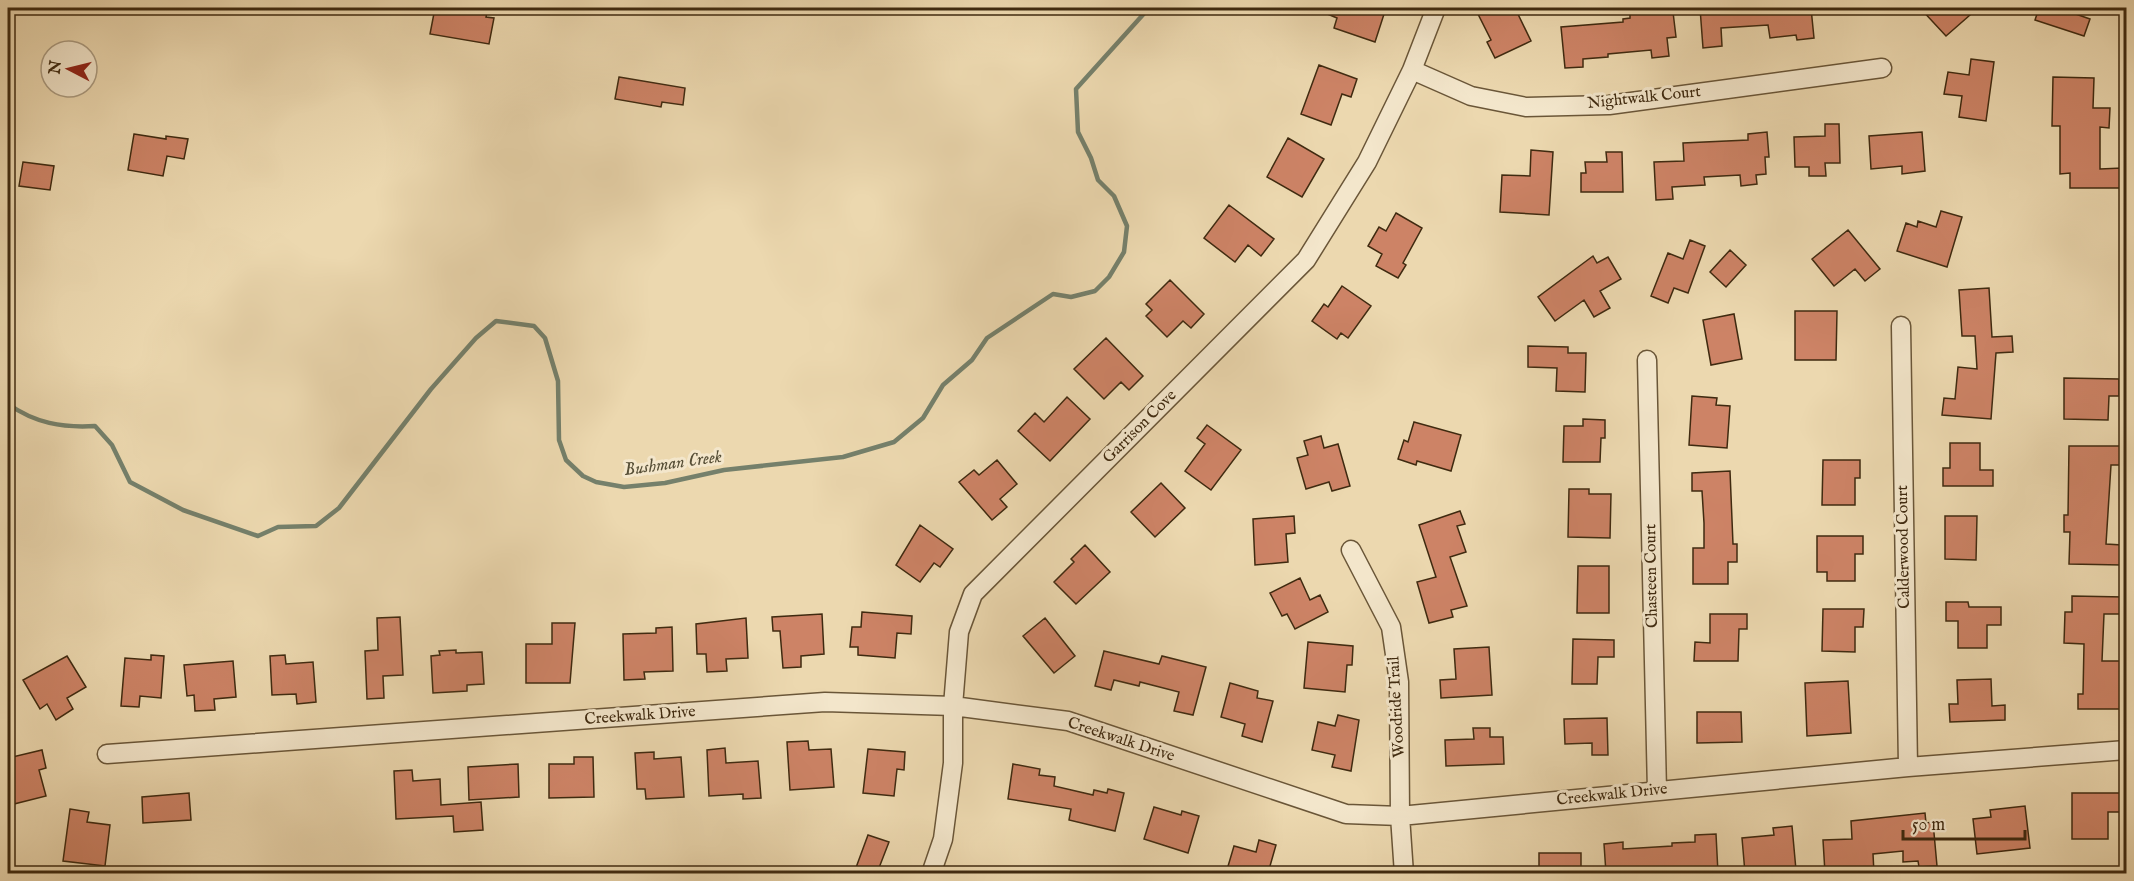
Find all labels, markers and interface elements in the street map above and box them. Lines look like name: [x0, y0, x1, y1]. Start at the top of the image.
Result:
north arrow: [39, 39, 99, 99]
text: N: [45, 59, 67, 76]
street label: Nightwalk Court: [1586, 82, 1702, 114]
street label: Garrison Cove: [1099, 386, 1181, 468]
water label: Bushman Creek: [623, 446, 723, 482]
street label: Calderwood Court: [1893, 484, 1915, 609]
street label: Chasteen Court: [1641, 523, 1663, 628]
street label: Woodride Trail: [1384, 655, 1410, 758]
street label: Creekwalk Drive: [584, 702, 696, 730]
street label: Creekwalk Drive: [1065, 713, 1177, 767]
street label: Creekwalk Drive: [1556, 779, 1668, 811]
scale bar: [1903, 803, 2024, 841]
text: 50 m: [1912, 814, 1945, 837]

